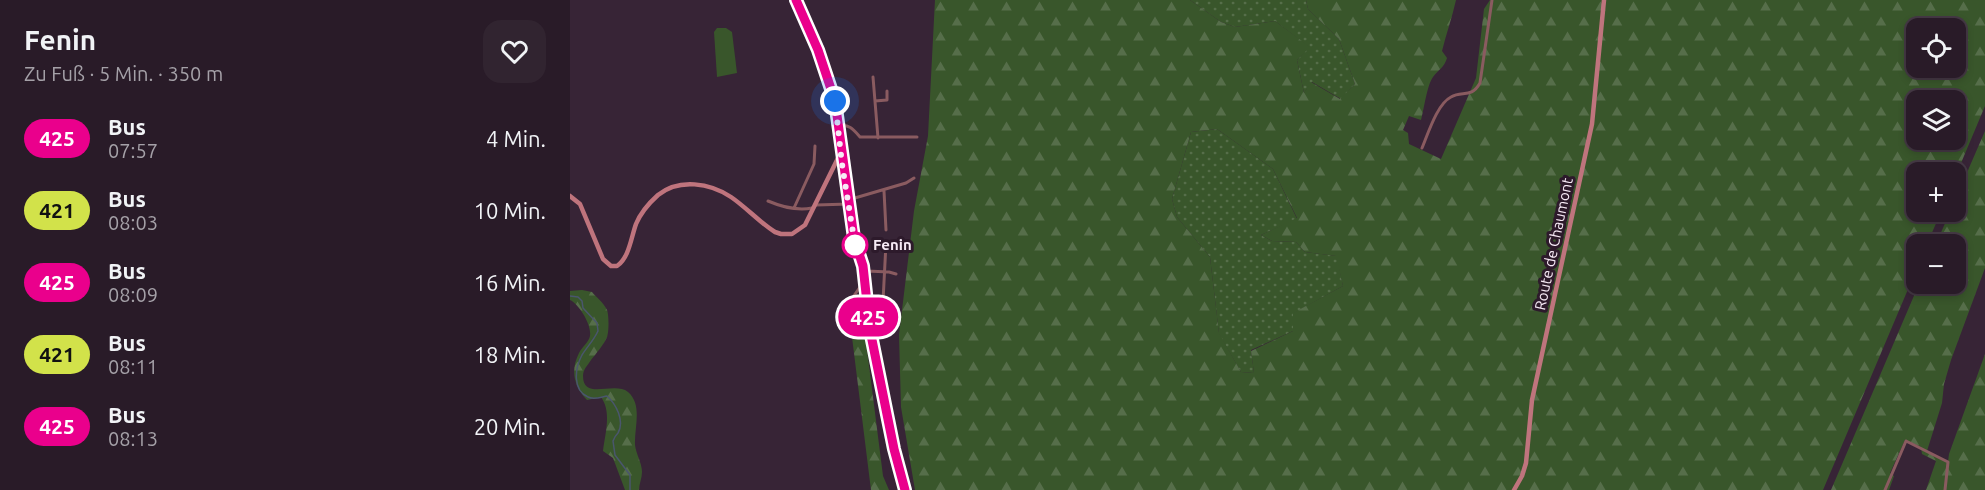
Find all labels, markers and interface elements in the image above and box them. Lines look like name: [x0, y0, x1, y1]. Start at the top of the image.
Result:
map controls: [1906, 18, 1966, 294]
button: locate: [1906, 18, 1966, 78]
button: heart: [483, 20, 546, 83]
text: Fenin: [24, 24, 96, 55]
text: Zu Fuß · 5 Min. · 350 m: [24, 62, 223, 85]
your location: [820, 86, 850, 116]
button: layers: [1906, 90, 1966, 150]
text: Bus: [108, 114, 146, 139]
text: 425: [39, 126, 75, 150]
text: 4 Min.: [486, 126, 546, 151]
text: 07:57: [108, 139, 158, 162]
button: +: [1906, 162, 1966, 222]
street label: Route de Chaumont: [1531, 176, 1576, 312]
text: Bus: [108, 186, 146, 211]
text: 421: [39, 198, 75, 222]
text: 10 Min.: [474, 198, 546, 223]
text: 08:03: [108, 211, 158, 234]
marker: Fenin: [842, 232, 868, 258]
button: −: [1906, 234, 1966, 294]
place label: Fenin: [873, 236, 912, 253]
text: Bus: [108, 258, 146, 283]
text: 425: [39, 270, 75, 294]
text: 16 Min.: [474, 270, 546, 295]
text: 08:09: [108, 283, 158, 306]
line badge: 425: [834, 298, 902, 336]
text: 425: [850, 305, 886, 329]
text: Bus: [108, 330, 146, 355]
text: 421: [39, 342, 75, 366]
text: 18 Min.: [474, 342, 546, 367]
text: 08:11: [108, 355, 158, 378]
text: Bus: [108, 402, 146, 427]
text: 425: [39, 414, 75, 438]
text: 20 Min.: [474, 414, 546, 439]
text: 08:13: [108, 427, 158, 450]

